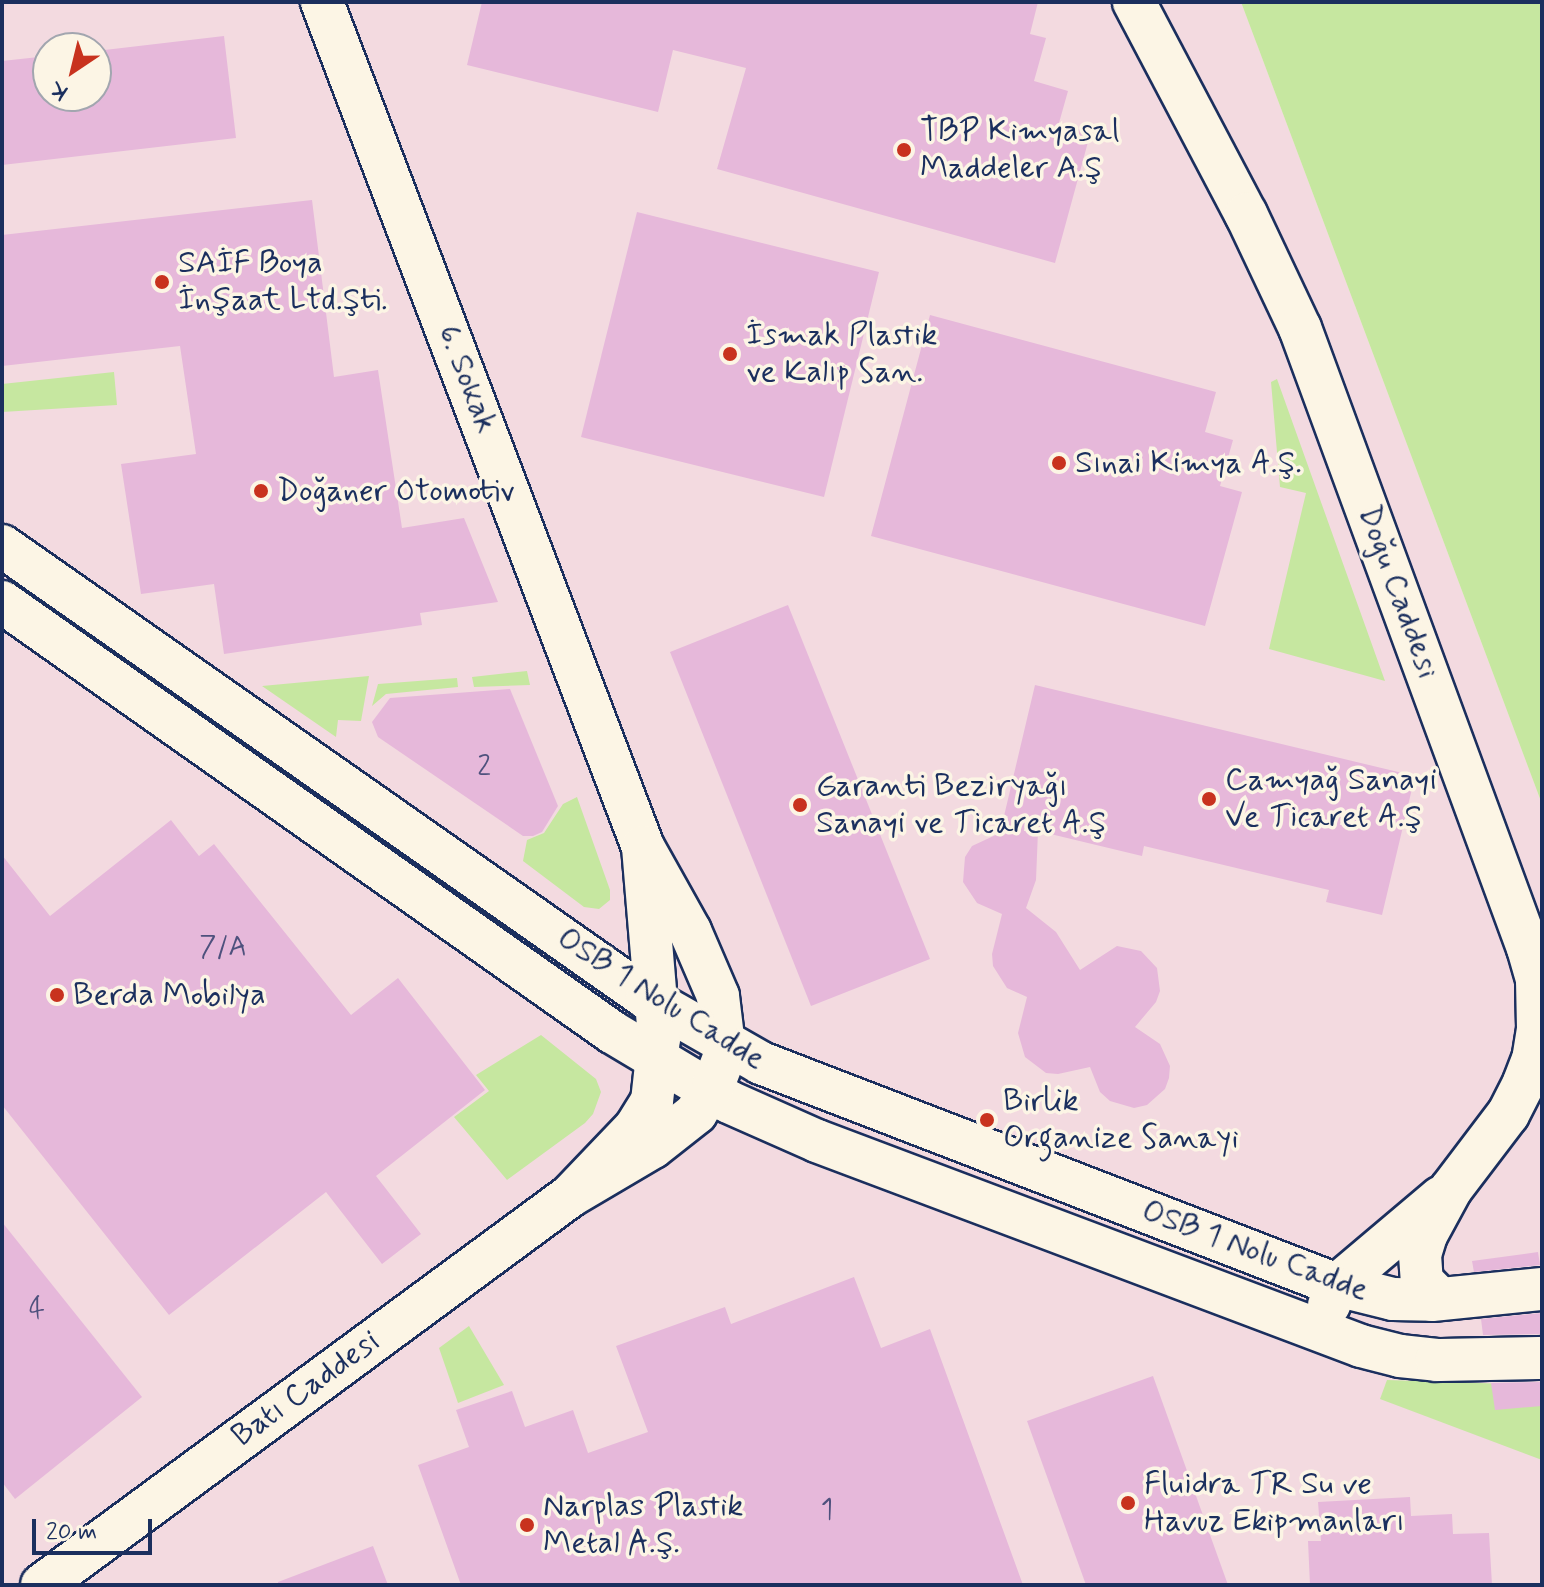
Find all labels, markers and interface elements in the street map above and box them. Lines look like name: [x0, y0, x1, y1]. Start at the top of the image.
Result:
north arrow: [32, 32, 112, 112]
text: K: [45, 74, 74, 106]
place label: TBP Kimyasal Maddeler A.Ş: [920, 113, 1119, 188]
marker: TBP Kimyasal Maddeler A.Ş: [895, 141, 913, 159]
place label: SAİF Boya İnşaat Ltd.Şti.: [178, 245, 390, 320]
marker: SAİF Boya İnşaat Ltd.Şti.: [153, 273, 171, 291]
place label: İsmak Plastik ve Kalıp San.: [746, 317, 937, 392]
street label: 6. Sokak: [429, 320, 505, 438]
marker: İsmak Plastik ve Kalıp San.: [721, 345, 739, 363]
place label: Sınai Kimya A.Ş.: [1075, 444, 1302, 482]
marker: Sınai Kimya A.Ş.: [1050, 454, 1068, 472]
place label: Doğaner Otomotiv: [277, 472, 523, 510]
marker: Doğaner Otomotiv: [252, 482, 270, 500]
street label: Doğu Caddesi: [1349, 500, 1447, 684]
house number: 2: [477, 751, 491, 785]
place label: Camyağ Sanayi Ve Ticaret A.Ş: [1225, 762, 1437, 837]
place label: Garanti Beziryağı Sanayi ve Ticaret A.Ş: [816, 768, 1104, 843]
marker: Camyağ Sanayi Ve Ticaret A.Ş: [1200, 790, 1218, 808]
marker: Garanti Beziryağı Sanayi ve Ticaret A.Ş: [791, 796, 809, 814]
street label: OSB 1 Nolu Cadde: [550, 920, 772, 1078]
house number: 7/A: [199, 931, 247, 965]
place label: Berda Mobilya: [73, 976, 271, 1014]
marker: Berda Mobilya: [48, 986, 66, 1004]
place label: Birlik Organize Sanayi: [1003, 1083, 1230, 1158]
marker: Birlik Organize Sanayi: [978, 1111, 996, 1129]
street label: OSB 1 Nolu Cadde: [1136, 1192, 1374, 1310]
house number: 4: [29, 1293, 45, 1327]
street label: Batı Caddesi: [224, 1322, 388, 1456]
place label: Fluidra TR Su ve Havuz Ekipmanları: [1144, 1466, 1407, 1541]
place label: Narplas Plastik Metal A.Ş.: [543, 1488, 742, 1563]
house number: 1: [821, 1494, 833, 1528]
marker: Fluidra TR Su ve Havuz Ekipmanları: [1119, 1494, 1137, 1512]
scale bar: [36, 1503, 156, 1553]
marker: Narplas Plastik Metal A.Ş.: [518, 1516, 536, 1534]
text: 20 m: [46, 1517, 97, 1548]

